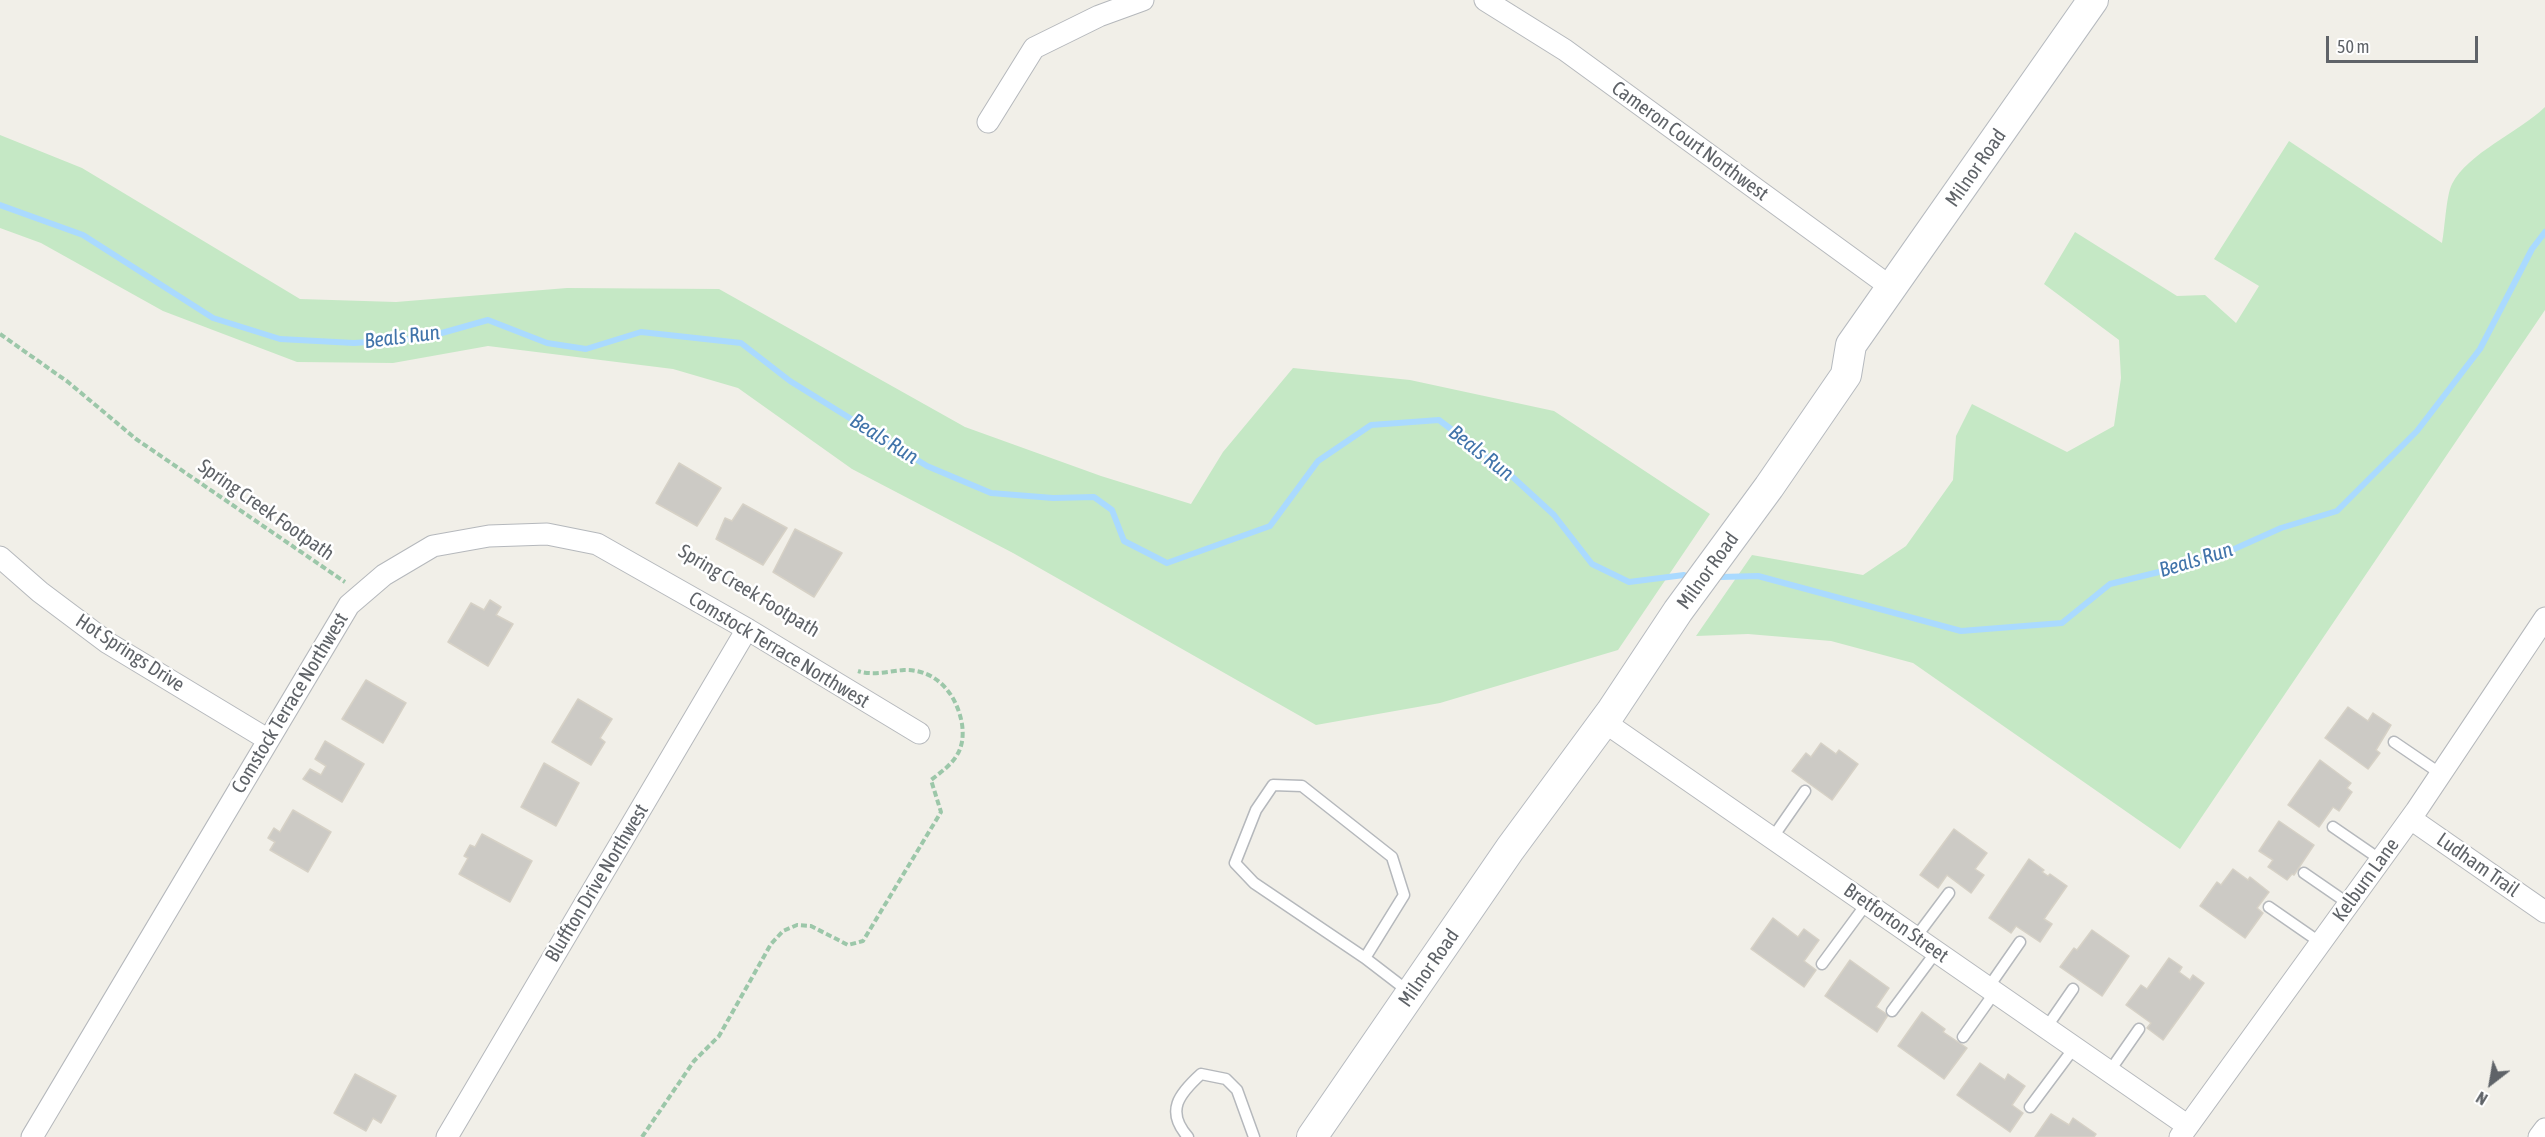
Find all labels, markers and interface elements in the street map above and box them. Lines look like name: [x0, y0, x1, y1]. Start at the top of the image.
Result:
scale bar: [2329, 24, 2480, 62]
text: 50 m: [2337, 36, 2369, 57]
street label: Cameron Court Northwest: [1607, 76, 1773, 206]
street label: Milnor Road: [1941, 125, 2011, 211]
water label: Beals Run: [363, 320, 441, 354]
water label: Beals Run: [845, 408, 923, 470]
water label: Beals Run: [1443, 420, 1519, 486]
street label: Spring Creek Footpath: [193, 454, 339, 566]
street label: Milnor Road: [1672, 528, 1744, 614]
water label: Beals Run: [2156, 537, 2236, 583]
street label: Spring Creek Footpath: [674, 539, 824, 643]
street label: Comstock Terrace Northwest: [684, 587, 874, 713]
street label: Comstock Terrace Northwest: [227, 608, 353, 798]
street label: Hot Springs Drive: [71, 609, 189, 697]
street label: Bluffton Drive Northwest: [540, 800, 654, 966]
street label: Ludham Trail: [2432, 828, 2524, 902]
street label: Kelburn Lane: [2328, 834, 2404, 926]
street label: Bretforton Street: [1839, 878, 1953, 968]
street label: Milnor Road: [1394, 925, 1464, 1011]
north arrow: [2461, 1053, 2521, 1113]
text: N: [2473, 1088, 2490, 1109]

